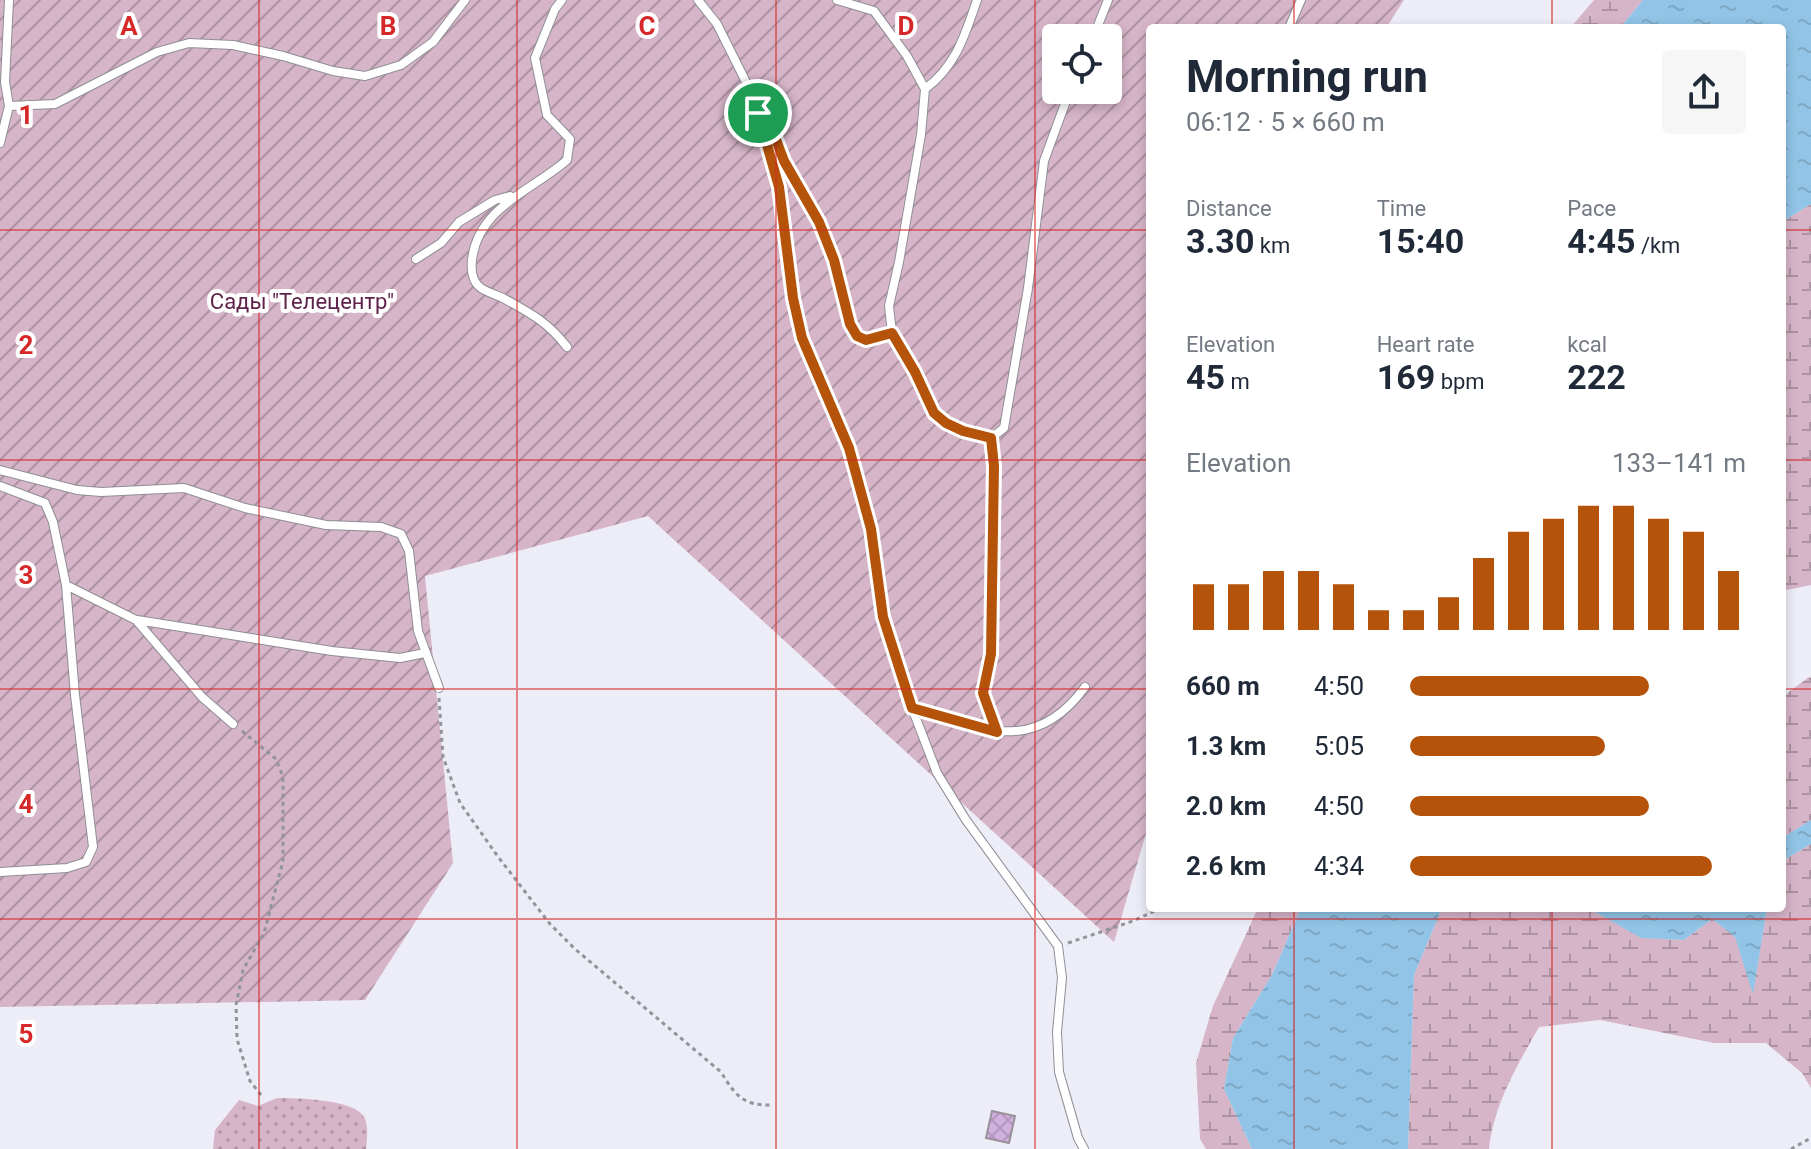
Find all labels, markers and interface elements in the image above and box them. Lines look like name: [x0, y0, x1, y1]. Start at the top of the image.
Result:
text: A: [120, 11, 138, 41]
text: B: [380, 11, 396, 41]
text: C: [638, 11, 656, 41]
text: D: [898, 11, 914, 41]
map controls: [1042, 24, 1122, 104]
button: locate: [1042, 24, 1122, 104]
button: share: [1662, 50, 1746, 134]
text: Morning run: [1186, 51, 1428, 103]
pin: [724, 79, 792, 147]
icon: arrive: [736, 91, 780, 135]
text: 1: [19, 100, 33, 130]
text: 06:12 · 5 × 660 m: [1186, 107, 1385, 137]
text: Distance: [1186, 196, 1272, 221]
text: Time: [1377, 196, 1426, 221]
text: Pace: [1567, 196, 1616, 221]
text: 3.30: [1186, 221, 1254, 261]
text: 15:40: [1377, 221, 1464, 261]
text: 4:45: [1567, 221, 1635, 261]
text: km: [1254, 233, 1290, 258]
text: /km: [1635, 233, 1680, 258]
park label: Сады "Телецентр": [210, 289, 394, 314]
text: 2: [19, 330, 33, 360]
text: Elevation: [1186, 332, 1275, 357]
text: Heart rate: [1377, 332, 1475, 357]
text: kcal: [1567, 332, 1607, 357]
text: 45: [1186, 357, 1225, 397]
text: 169: [1377, 357, 1435, 397]
text: 222: [1567, 357, 1626, 397]
text: m: [1225, 369, 1250, 394]
text: bpm: [1435, 369, 1485, 394]
text: Elevation: [1186, 448, 1291, 478]
text: 133–141 m: [1612, 448, 1746, 478]
text: 3: [19, 560, 33, 590]
text: 660 m: [1186, 671, 1260, 701]
text: 4:50: [1314, 671, 1364, 701]
text: 1.3 km: [1186, 731, 1266, 761]
text: 5:05: [1314, 731, 1364, 761]
text: 4: [19, 789, 34, 819]
text: 2.0 km: [1186, 791, 1266, 821]
text: 4:50: [1314, 791, 1364, 821]
text: 2.6 km: [1186, 851, 1266, 881]
text: 4:34: [1314, 851, 1364, 881]
text: 5: [19, 1019, 33, 1049]

